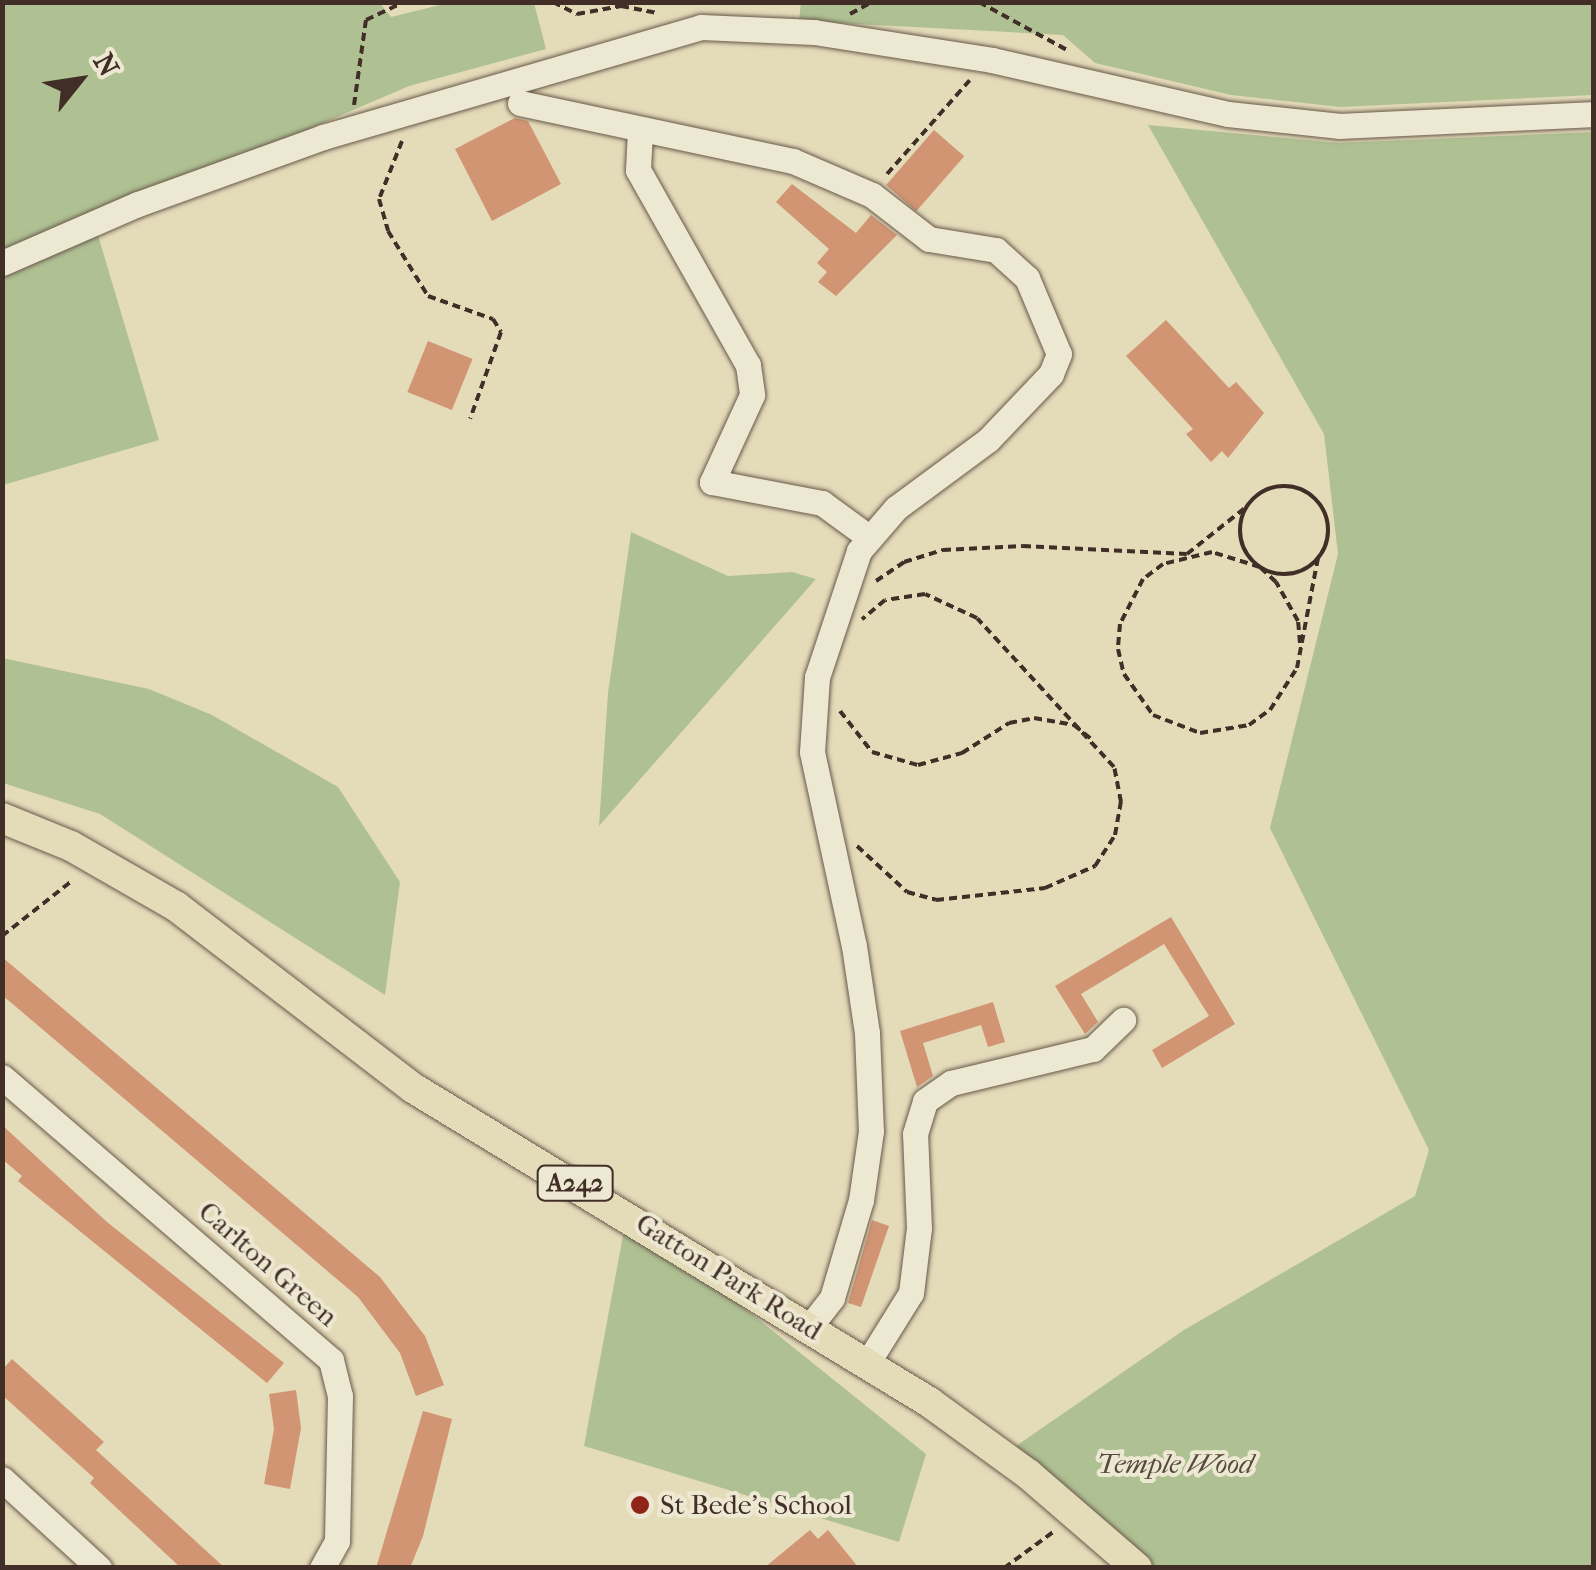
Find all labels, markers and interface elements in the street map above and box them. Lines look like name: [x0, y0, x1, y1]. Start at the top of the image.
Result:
north arrow: [30, 30, 130, 130]
text: N: [87, 47, 126, 82]
road number: A242: [535, 1163, 615, 1203]
street label: Carlton Green: [192, 1195, 344, 1333]
street label: Gatton Park Road: [630, 1206, 828, 1348]
park label: Temple Wood: [1097, 1447, 1253, 1481]
place label: St Bede's School: [660, 1488, 852, 1522]
marker: St Bede's School: [629, 1494, 651, 1516]

